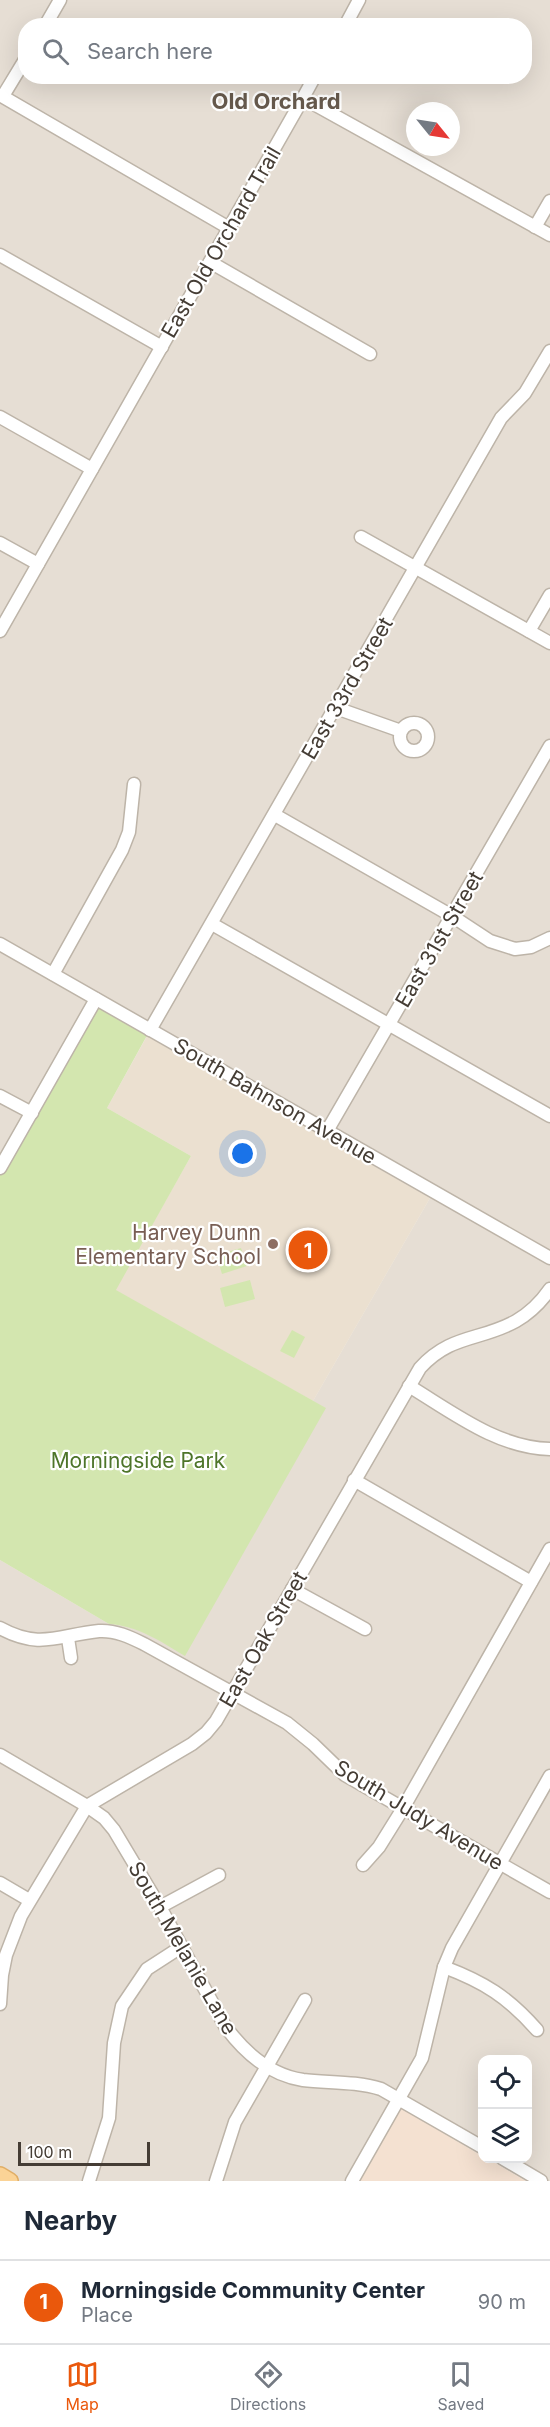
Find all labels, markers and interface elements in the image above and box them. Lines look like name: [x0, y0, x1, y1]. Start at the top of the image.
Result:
search box: [18, 18, 532, 84]
icon: search: [39, 35, 72, 68]
text: Search here: [87, 38, 213, 64]
district label: Old Orchard: [211, 88, 341, 114]
north arrow: [406, 102, 460, 156]
street label: East Old Orchard Trail: [156, 142, 286, 342]
street label: East 33rd Street: [296, 612, 398, 763]
street label: East 31st Street: [390, 866, 488, 1011]
street label: South Bahnson Avenue: [169, 1033, 381, 1169]
your location: [228, 1139, 257, 1168]
place label: Harvey Dunn Elementary School: [75, 1220, 261, 1269]
pin: 1: [288, 1228, 328, 1272]
marker: Harvey Dunn Elementary School: [266, 1237, 280, 1251]
park label: Morningside Park: [51, 1448, 226, 1473]
street label: East Oak Street: [214, 1566, 312, 1711]
street label: South Judy Avenue: [330, 1755, 508, 1875]
street label: South Melanie Lane: [123, 1857, 243, 2039]
map controls: [478, 2055, 532, 2163]
button: locate: [478, 2055, 532, 2109]
button: layers: [478, 2109, 532, 2163]
scale bar: [18, 2139, 150, 2166]
text: 100 m: [27, 2142, 72, 2162]
text: Nearby: [24, 2205, 117, 2236]
text: Morningside Community Center: [81, 2277, 425, 2303]
text: 1: [39, 2290, 48, 2314]
text: 90 m: [478, 2290, 526, 2314]
text: Place: [81, 2303, 133, 2327]
tab: Map: [66, 2358, 99, 2414]
tab: Directions: [230, 2358, 306, 2414]
tab: Saved: [438, 2358, 484, 2414]

